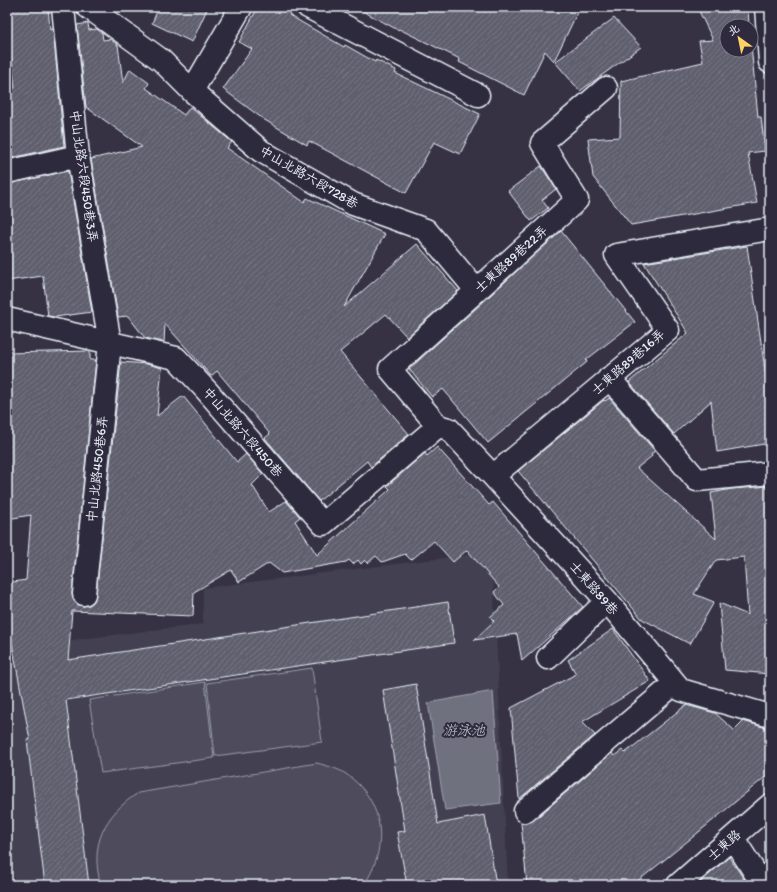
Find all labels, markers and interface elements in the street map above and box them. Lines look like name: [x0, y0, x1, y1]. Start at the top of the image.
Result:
north arrow: [719, 18, 759, 58]
text: 北: [726, 22, 742, 38]
street label: 中山北路六段450巷3弄: [67, 109, 101, 243]
street label: 中山北路六段728巷: [257, 143, 361, 211]
street label: 士東路89巷22弄: [472, 222, 550, 296]
street label: 士東路89巷16弄: [588, 326, 668, 398]
street label: 中山北路六段450巷: [200, 384, 286, 480]
street label: 中山北路450巷6弄: [84, 415, 110, 523]
street label: 士東路89巷: [567, 558, 621, 618]
water label: 游泳池: [443, 722, 486, 739]
street label: 士東路: [704, 827, 744, 863]

